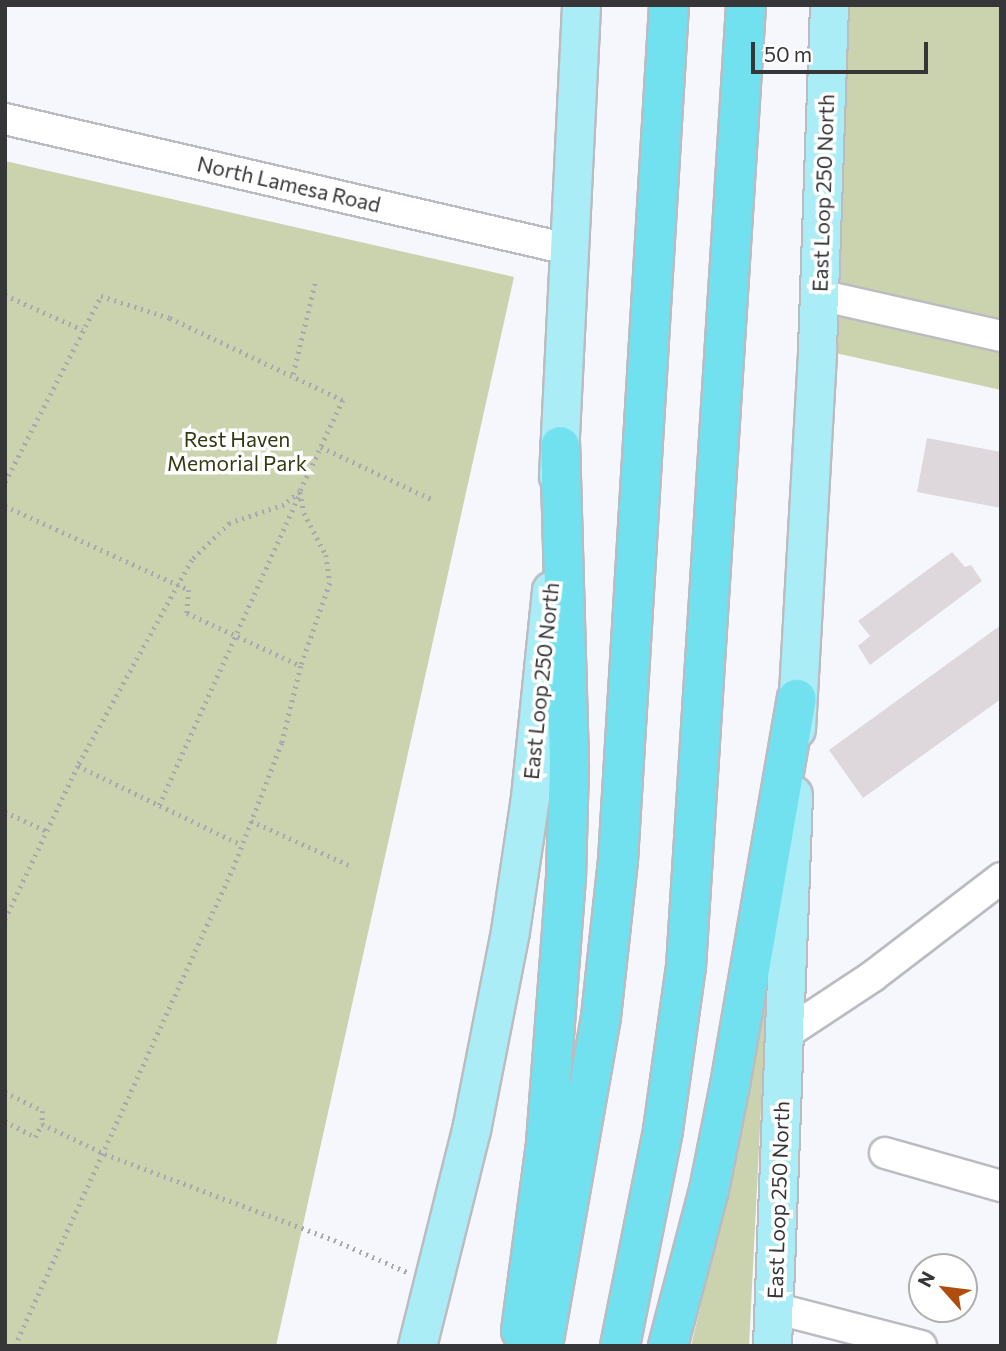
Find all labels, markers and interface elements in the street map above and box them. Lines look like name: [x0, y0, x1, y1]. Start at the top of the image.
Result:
scale bar: [754, 28, 931, 72]
text: 50 m: [764, 41, 812, 66]
street label: East Loop 250 North: [807, 94, 839, 292]
street label: North Lamesa Road: [195, 151, 383, 217]
park label: Rest Haven Memorial Park: [167, 426, 307, 476]
street label: East Loop 250 North: [518, 581, 564, 781]
street label: East Loop 250 North: [762, 1101, 794, 1299]
north arrow: [908, 1253, 978, 1323]
text: N: [912, 1267, 939, 1291]

